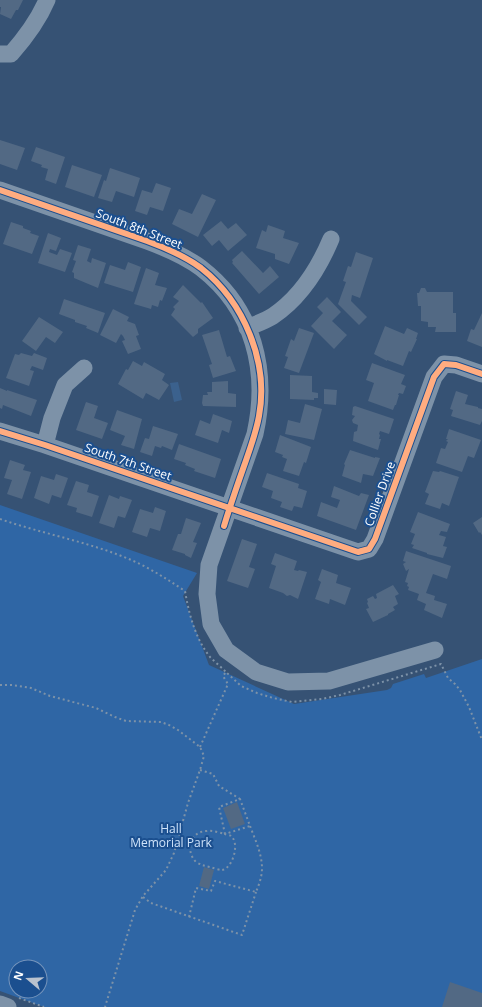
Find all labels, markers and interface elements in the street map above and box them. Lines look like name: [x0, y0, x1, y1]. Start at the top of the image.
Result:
street label: South 8th Street: [94, 204, 185, 253]
street label: South 7th Street: [82, 439, 174, 484]
street label: Collier Drive: [360, 459, 399, 529]
park label: Hall Memorial Park: [130, 820, 213, 851]
north arrow: [8, 959, 48, 999]
text: N: [10, 969, 27, 982]

